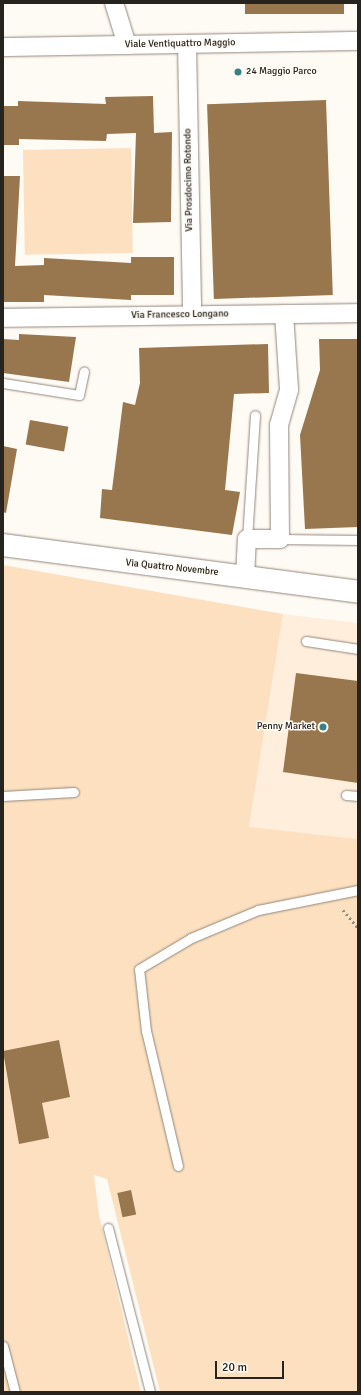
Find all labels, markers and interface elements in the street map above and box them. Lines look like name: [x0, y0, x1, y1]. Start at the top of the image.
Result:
street label: Viale Ventiquattro Maggio: [125, 37, 235, 51]
place label: 24 Maggio Parco: [246, 66, 317, 78]
marker: 24 Maggio Parco: [233, 67, 243, 77]
street label: Via Prosdocimo Rotondo: [182, 128, 196, 232]
street label: Via Francesco Longano: [131, 308, 229, 322]
street label: Via Quattro Novembre: [125, 557, 219, 579]
place label: Penny Market: [257, 721, 315, 733]
marker: Penny Market: [318, 722, 328, 732]
scale bar: [217, 1353, 286, 1379]
text: 20 m: [222, 1360, 247, 1375]

